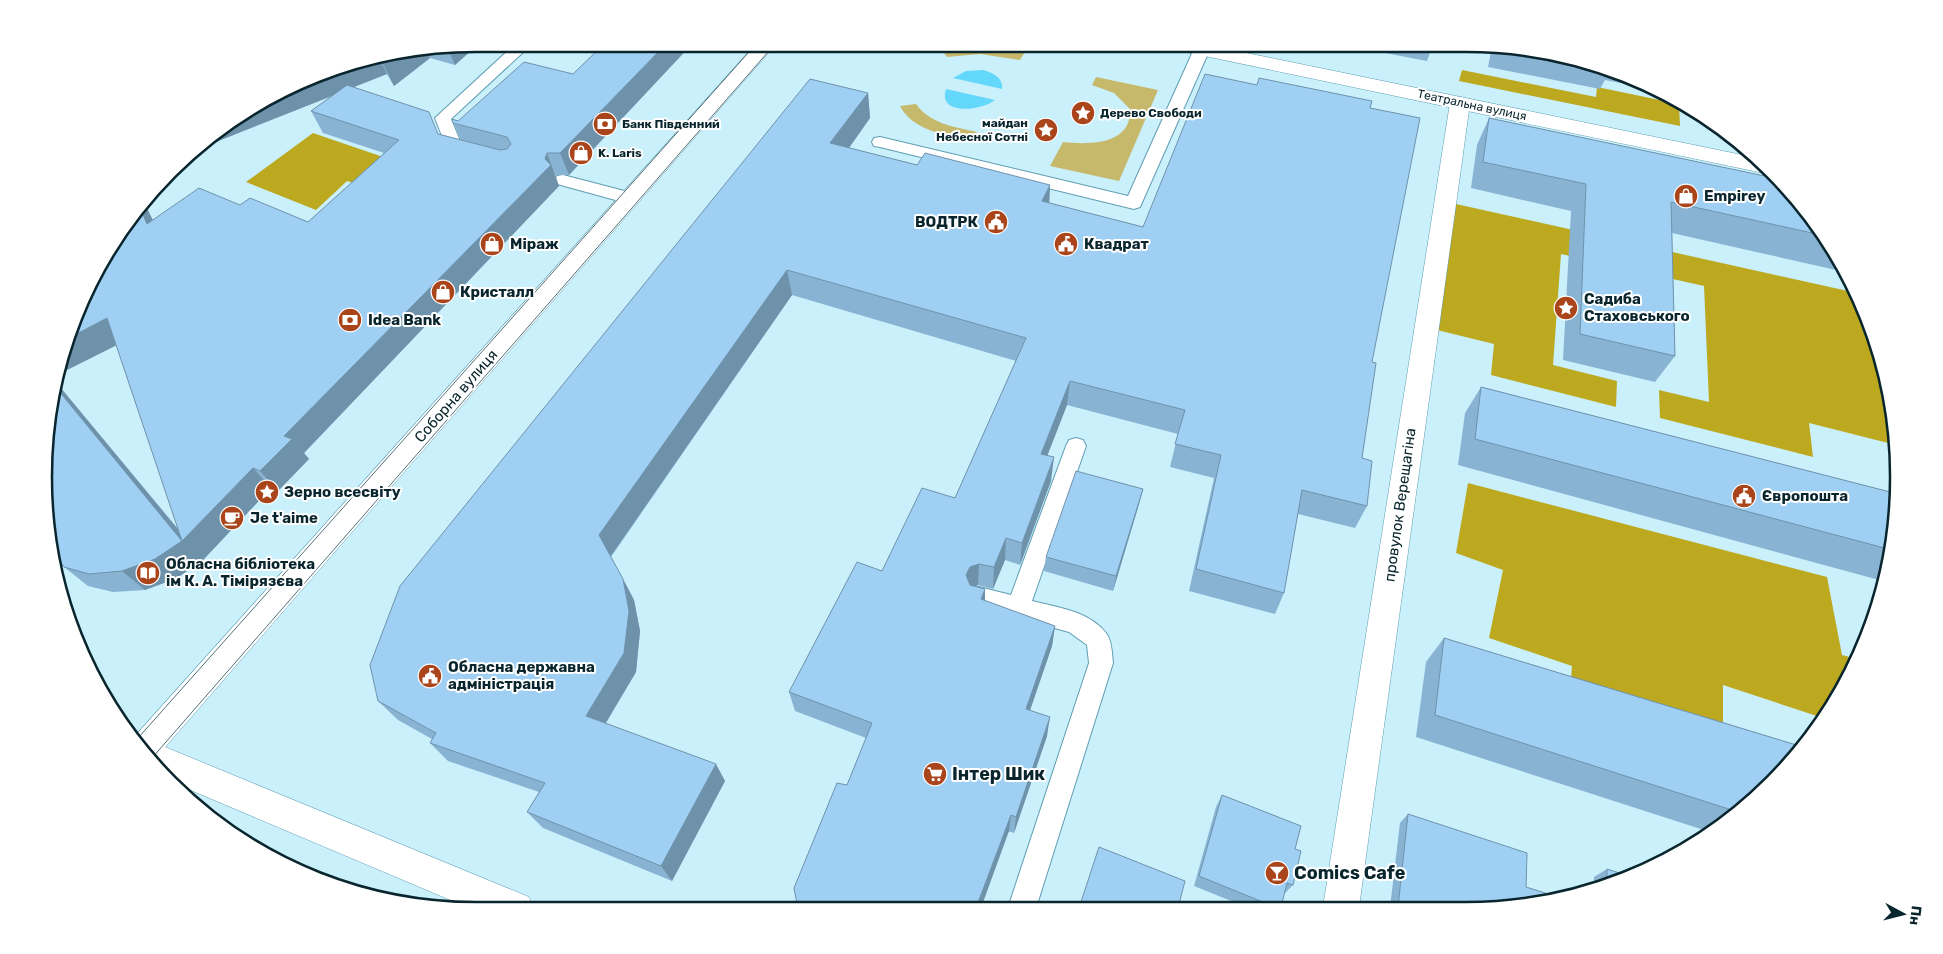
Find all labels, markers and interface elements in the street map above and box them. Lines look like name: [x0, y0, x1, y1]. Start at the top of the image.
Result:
street label: Театральна вулиця: [1416, 87, 1528, 123]
place icon: Дерево Свободи: [1070, 100, 1096, 126]
place label: Дерево Свободи: [1100, 106, 1202, 120]
bank icon: Банк Південний: [592, 111, 618, 137]
place label: майдан Небесної Сотні: [936, 116, 1028, 144]
place label: Банк Південний: [622, 117, 720, 131]
place icon: майдан Небесної Сотні: [1033, 117, 1059, 143]
shop icon: K. Laris: [568, 140, 594, 166]
place label: K. Laris: [598, 146, 642, 160]
shop icon: Empirey: [1673, 183, 1699, 209]
place label: Empirey: [1704, 187, 1765, 205]
public building icon: ВОДТРК: [983, 209, 1009, 235]
place label: ВОДТРК: [915, 213, 978, 231]
shop icon: Міраж: [479, 231, 505, 257]
public building icon: Квадрат: [1053, 231, 1079, 257]
place label: Міраж: [510, 235, 559, 253]
place label: Квадрат: [1084, 235, 1150, 253]
shop icon: Кристалл: [430, 279, 456, 305]
place label: Кристалл: [460, 283, 534, 301]
place label: Садиба Стаховського: [1584, 290, 1690, 325]
place icon: Садиба Стаховського: [1553, 295, 1579, 321]
bank icon: Idea Bank: [337, 307, 363, 333]
place label: Idea Bank: [368, 311, 441, 329]
street label: Соборна вулиця: [411, 346, 501, 446]
street label: провулок Верещагіна: [1380, 427, 1420, 583]
place icon: Зерно всесвіту: [254, 479, 280, 505]
place label: Зерно всесвіту: [284, 483, 401, 501]
public building icon: Європошта: [1731, 483, 1757, 509]
place label: Європошта: [1762, 487, 1848, 505]
cafe icon: Je t'aime: [219, 505, 245, 531]
place label: Je t'aime: [250, 509, 318, 527]
place label: Обласна бібліотека ім К. А. Тімірязєва: [166, 555, 315, 590]
library icon: Обласна бібліотека ім К. А. Тімірязєва: [135, 560, 161, 586]
place label: Обласна державна адміністрація: [448, 658, 595, 693]
public building icon: Обласна державна адміністрація: [417, 663, 443, 689]
supermarket icon: Інтер Шик: [922, 761, 948, 787]
place label: Інтер Шик: [952, 763, 1045, 785]
bar icon: Comics Cafe: [1264, 860, 1290, 886]
place label: Comics Cafe: [1294, 862, 1406, 884]
north arrow: [1878, 889, 1928, 939]
text: Пн: [1906, 905, 1925, 926]

